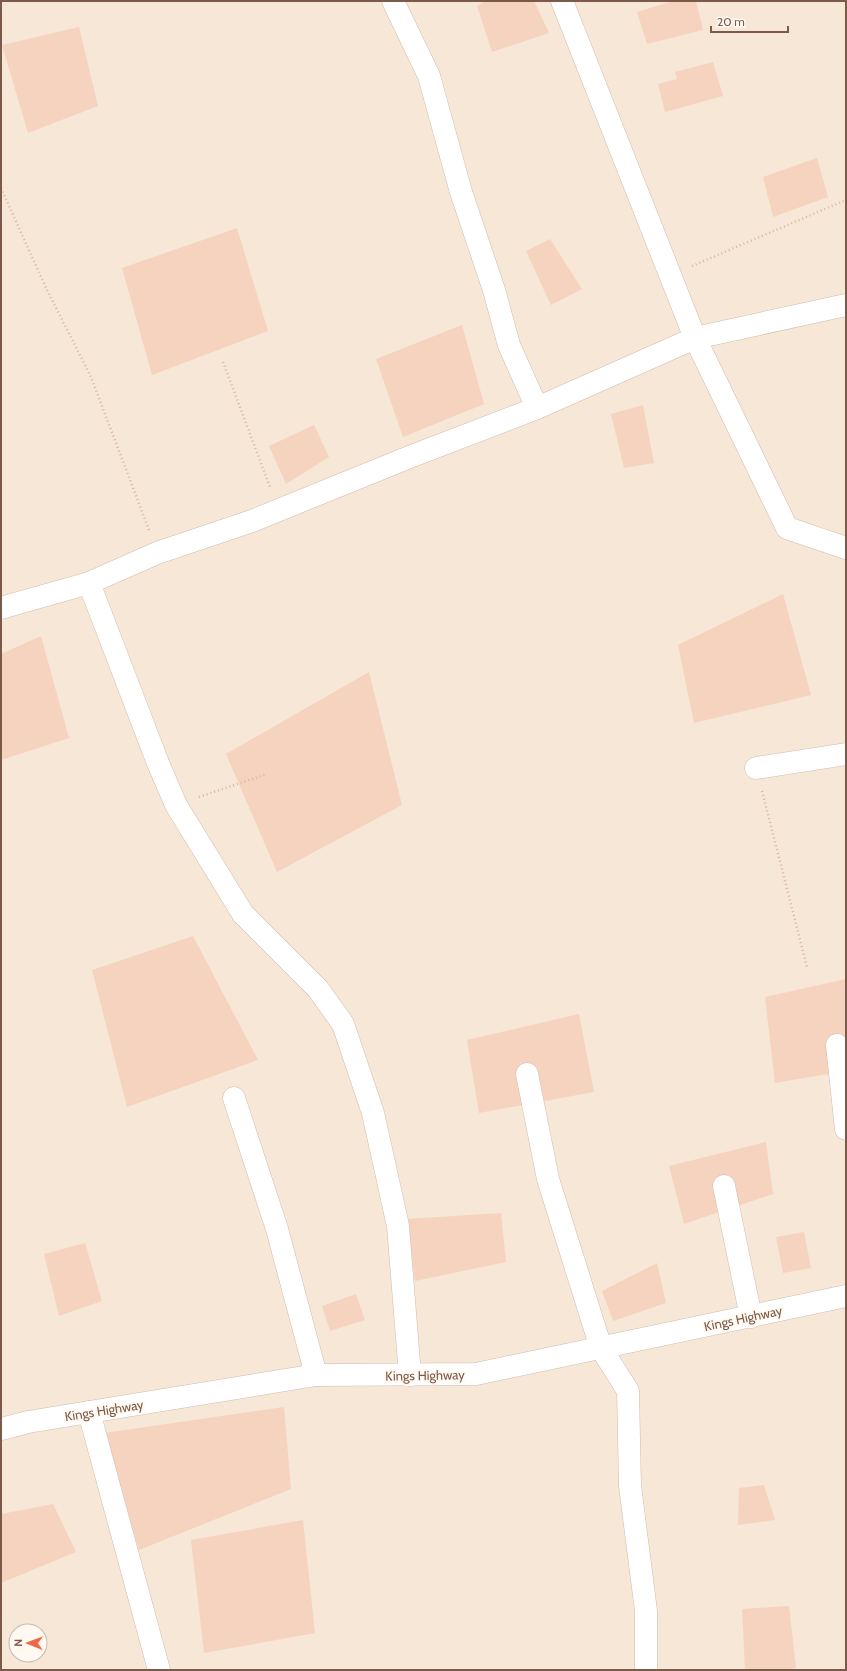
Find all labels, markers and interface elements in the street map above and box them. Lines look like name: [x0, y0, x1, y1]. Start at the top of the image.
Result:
scale bar: [711, 8, 788, 34]
text: 20 m: [717, 14, 745, 29]
street label: Kings Highway: [702, 1302, 784, 1334]
street label: Kings Highway: [385, 1366, 465, 1384]
street label: Kings Highway: [63, 1396, 145, 1424]
north arrow: [8, 1623, 48, 1663]
text: N: [11, 1639, 25, 1647]

